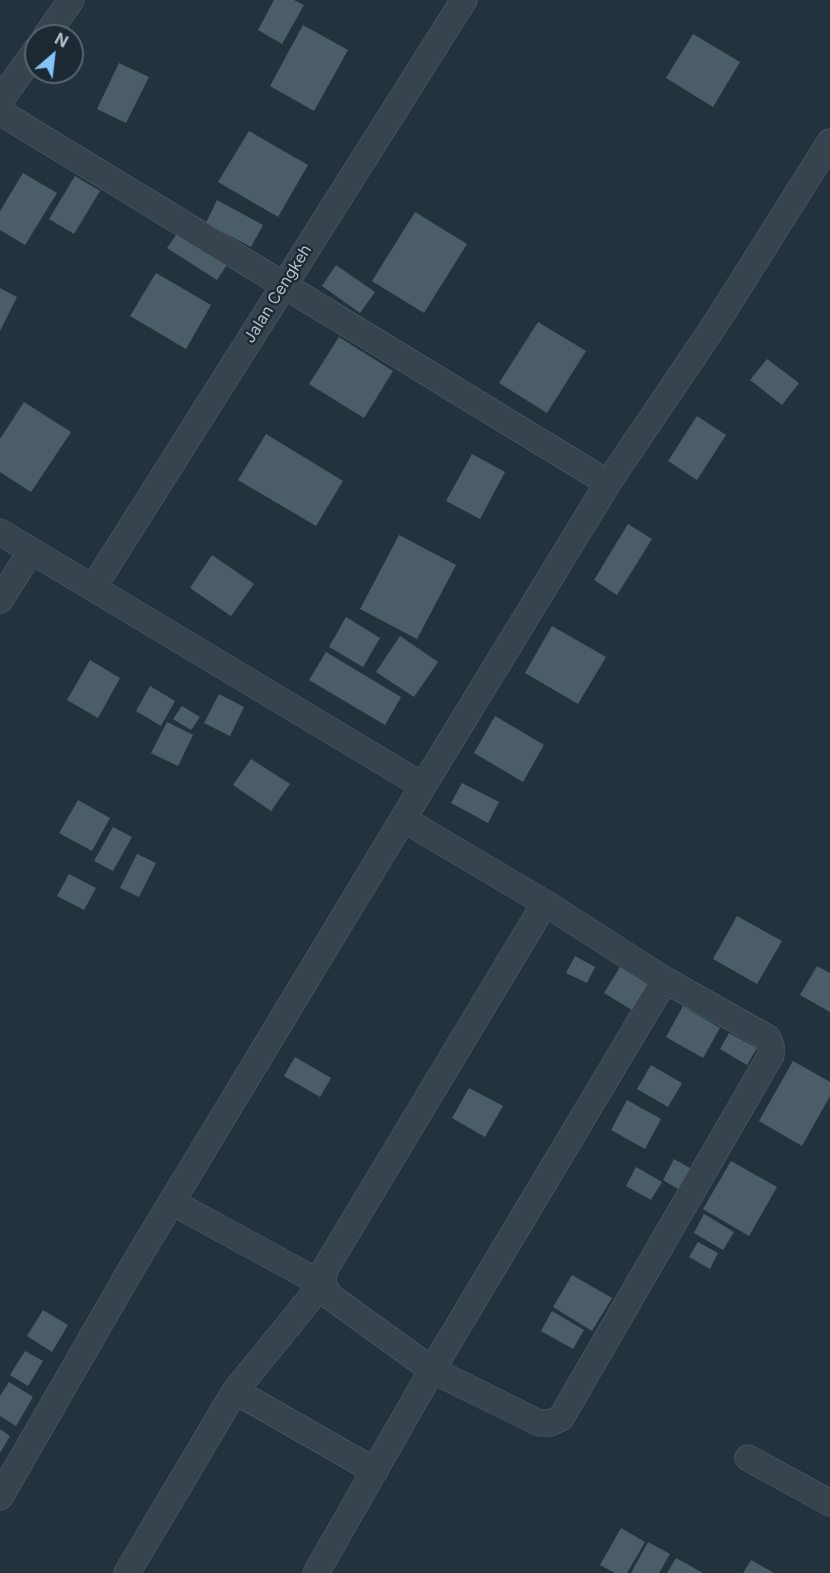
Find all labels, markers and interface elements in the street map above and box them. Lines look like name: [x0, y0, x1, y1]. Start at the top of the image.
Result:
north arrow: [24, 24, 84, 84]
text: N: [51, 28, 72, 52]
street label: Jalan Cengkeh: [240, 241, 316, 347]

